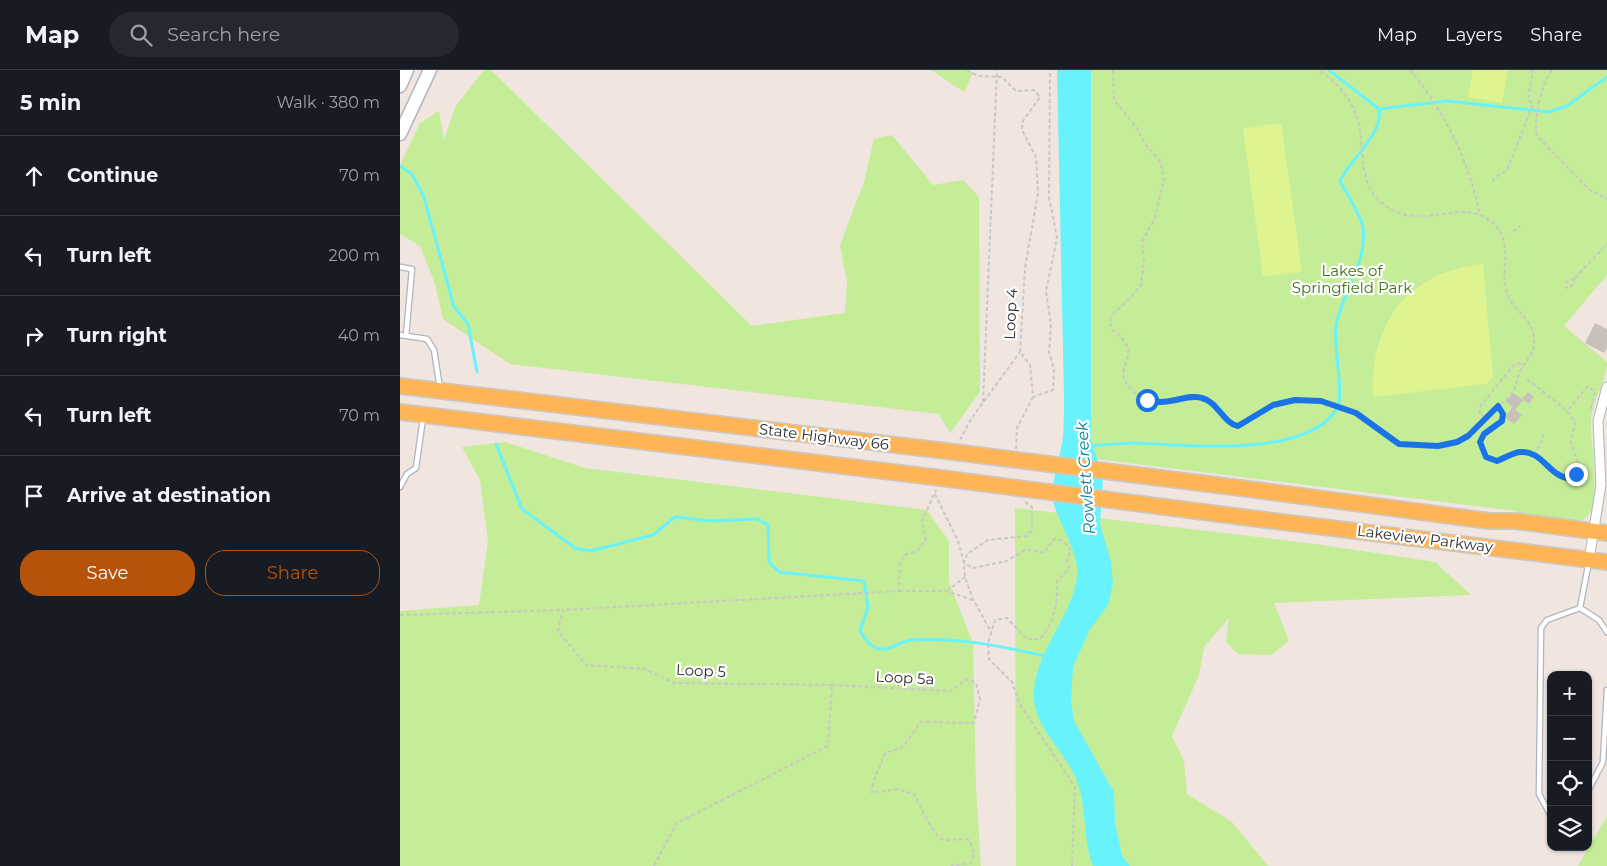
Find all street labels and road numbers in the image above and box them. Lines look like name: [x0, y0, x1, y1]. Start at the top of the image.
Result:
street label: Loop 4: [1000, 288, 1021, 340]
street label: State Highway 66: [758, 419, 890, 454]
street label: Lakeview Parkway: [1356, 521, 1495, 556]
street label: Loop 5: [676, 660, 727, 681]
street label: Loop 5a: [875, 666, 935, 689]

